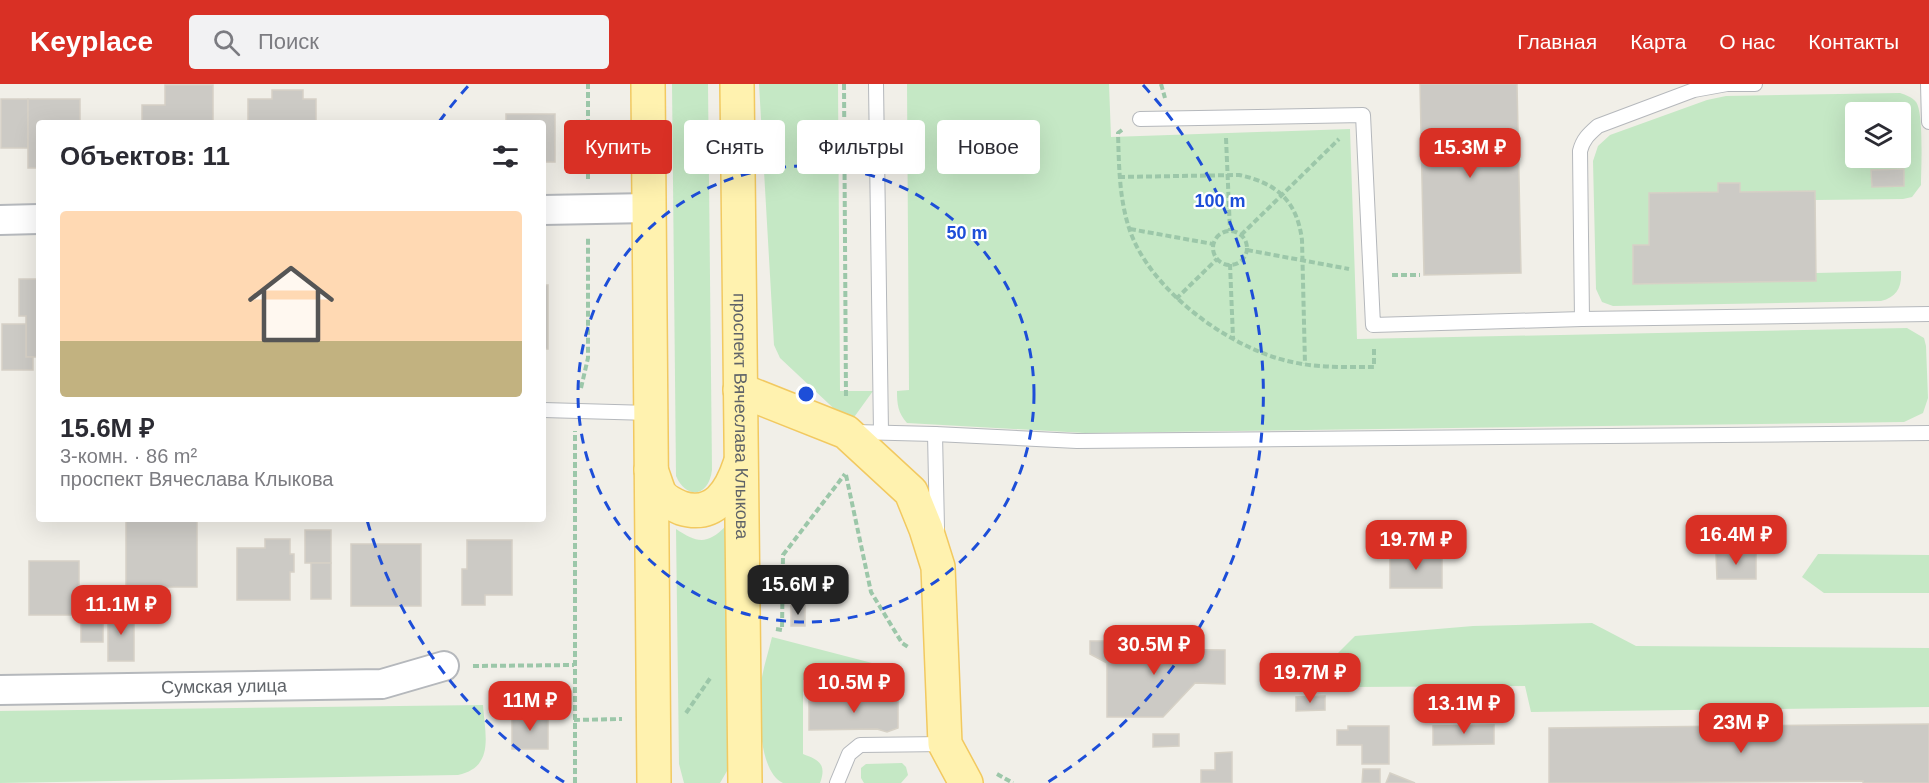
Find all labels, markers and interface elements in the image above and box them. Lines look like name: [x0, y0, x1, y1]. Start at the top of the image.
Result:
search box: [189, 15, 609, 69]
text: Keyplace: [30, 26, 153, 57]
icon: search: [210, 26, 243, 59]
text: Поиск: [258, 29, 319, 54]
text: Главная: [1517, 30, 1597, 53]
text: Карта: [1630, 30, 1686, 53]
text: О нас: [1719, 30, 1775, 53]
text: Контакты: [1808, 30, 1899, 53]
map controls: [1845, 102, 1911, 168]
button: layers: [1845, 102, 1911, 168]
chip: Купить: [564, 120, 672, 174]
chip: Снять: [684, 120, 785, 174]
chip: Фильтры: [797, 120, 925, 174]
chip: Новое: [937, 120, 1040, 174]
pin: 15.3M ₽: [1415, 128, 1525, 179]
text: 15.3M ₽: [1434, 136, 1506, 158]
icon: filters: [489, 140, 522, 173]
text: Объектов: 11: [60, 141, 230, 171]
text: 100 m: [1194, 191, 1246, 211]
text: 50 m: [946, 223, 988, 243]
icon: home: [237, 250, 345, 358]
street label: проспект Вячеслава Клыкова: [729, 293, 752, 540]
centre of rings: [796, 384, 816, 404]
text: 15.6M ₽: [60, 413, 155, 443]
text: 3-комн. · 86 m²: [60, 445, 197, 467]
text: проспект Вячеслава Клыкова: [60, 468, 333, 490]
pin: 16.4M ₽: [1681, 515, 1791, 566]
pin: 19.7M ₽: [1361, 520, 1471, 571]
text: 16.4M ₽: [1700, 523, 1772, 545]
text: 19.7M ₽: [1380, 528, 1452, 550]
pin: 15.6M ₽: [743, 565, 853, 616]
text: 15.6M ₽: [762, 573, 834, 595]
pin: 11.1M ₽: [66, 585, 176, 636]
text: 11.1M ₽: [85, 593, 157, 615]
pin: 30.5M ₽: [1099, 625, 1209, 676]
text: 30.5M ₽: [1118, 633, 1190, 655]
pin: 19.7M ₽: [1255, 653, 1365, 704]
text: 19.7M ₽: [1274, 661, 1346, 683]
pin: 10.5M ₽: [799, 663, 909, 714]
text: 10.5M ₽: [818, 671, 890, 693]
street label: Сумская улица: [161, 675, 288, 697]
pin: 11M ₽: [488, 681, 572, 732]
pin: 13.1M ₽: [1409, 684, 1519, 735]
text: 11M ₽: [503, 689, 558, 711]
text: 13.1M ₽: [1428, 692, 1500, 714]
pin: 23M ₽: [1699, 703, 1783, 754]
text: 23M ₽: [1713, 711, 1769, 733]

